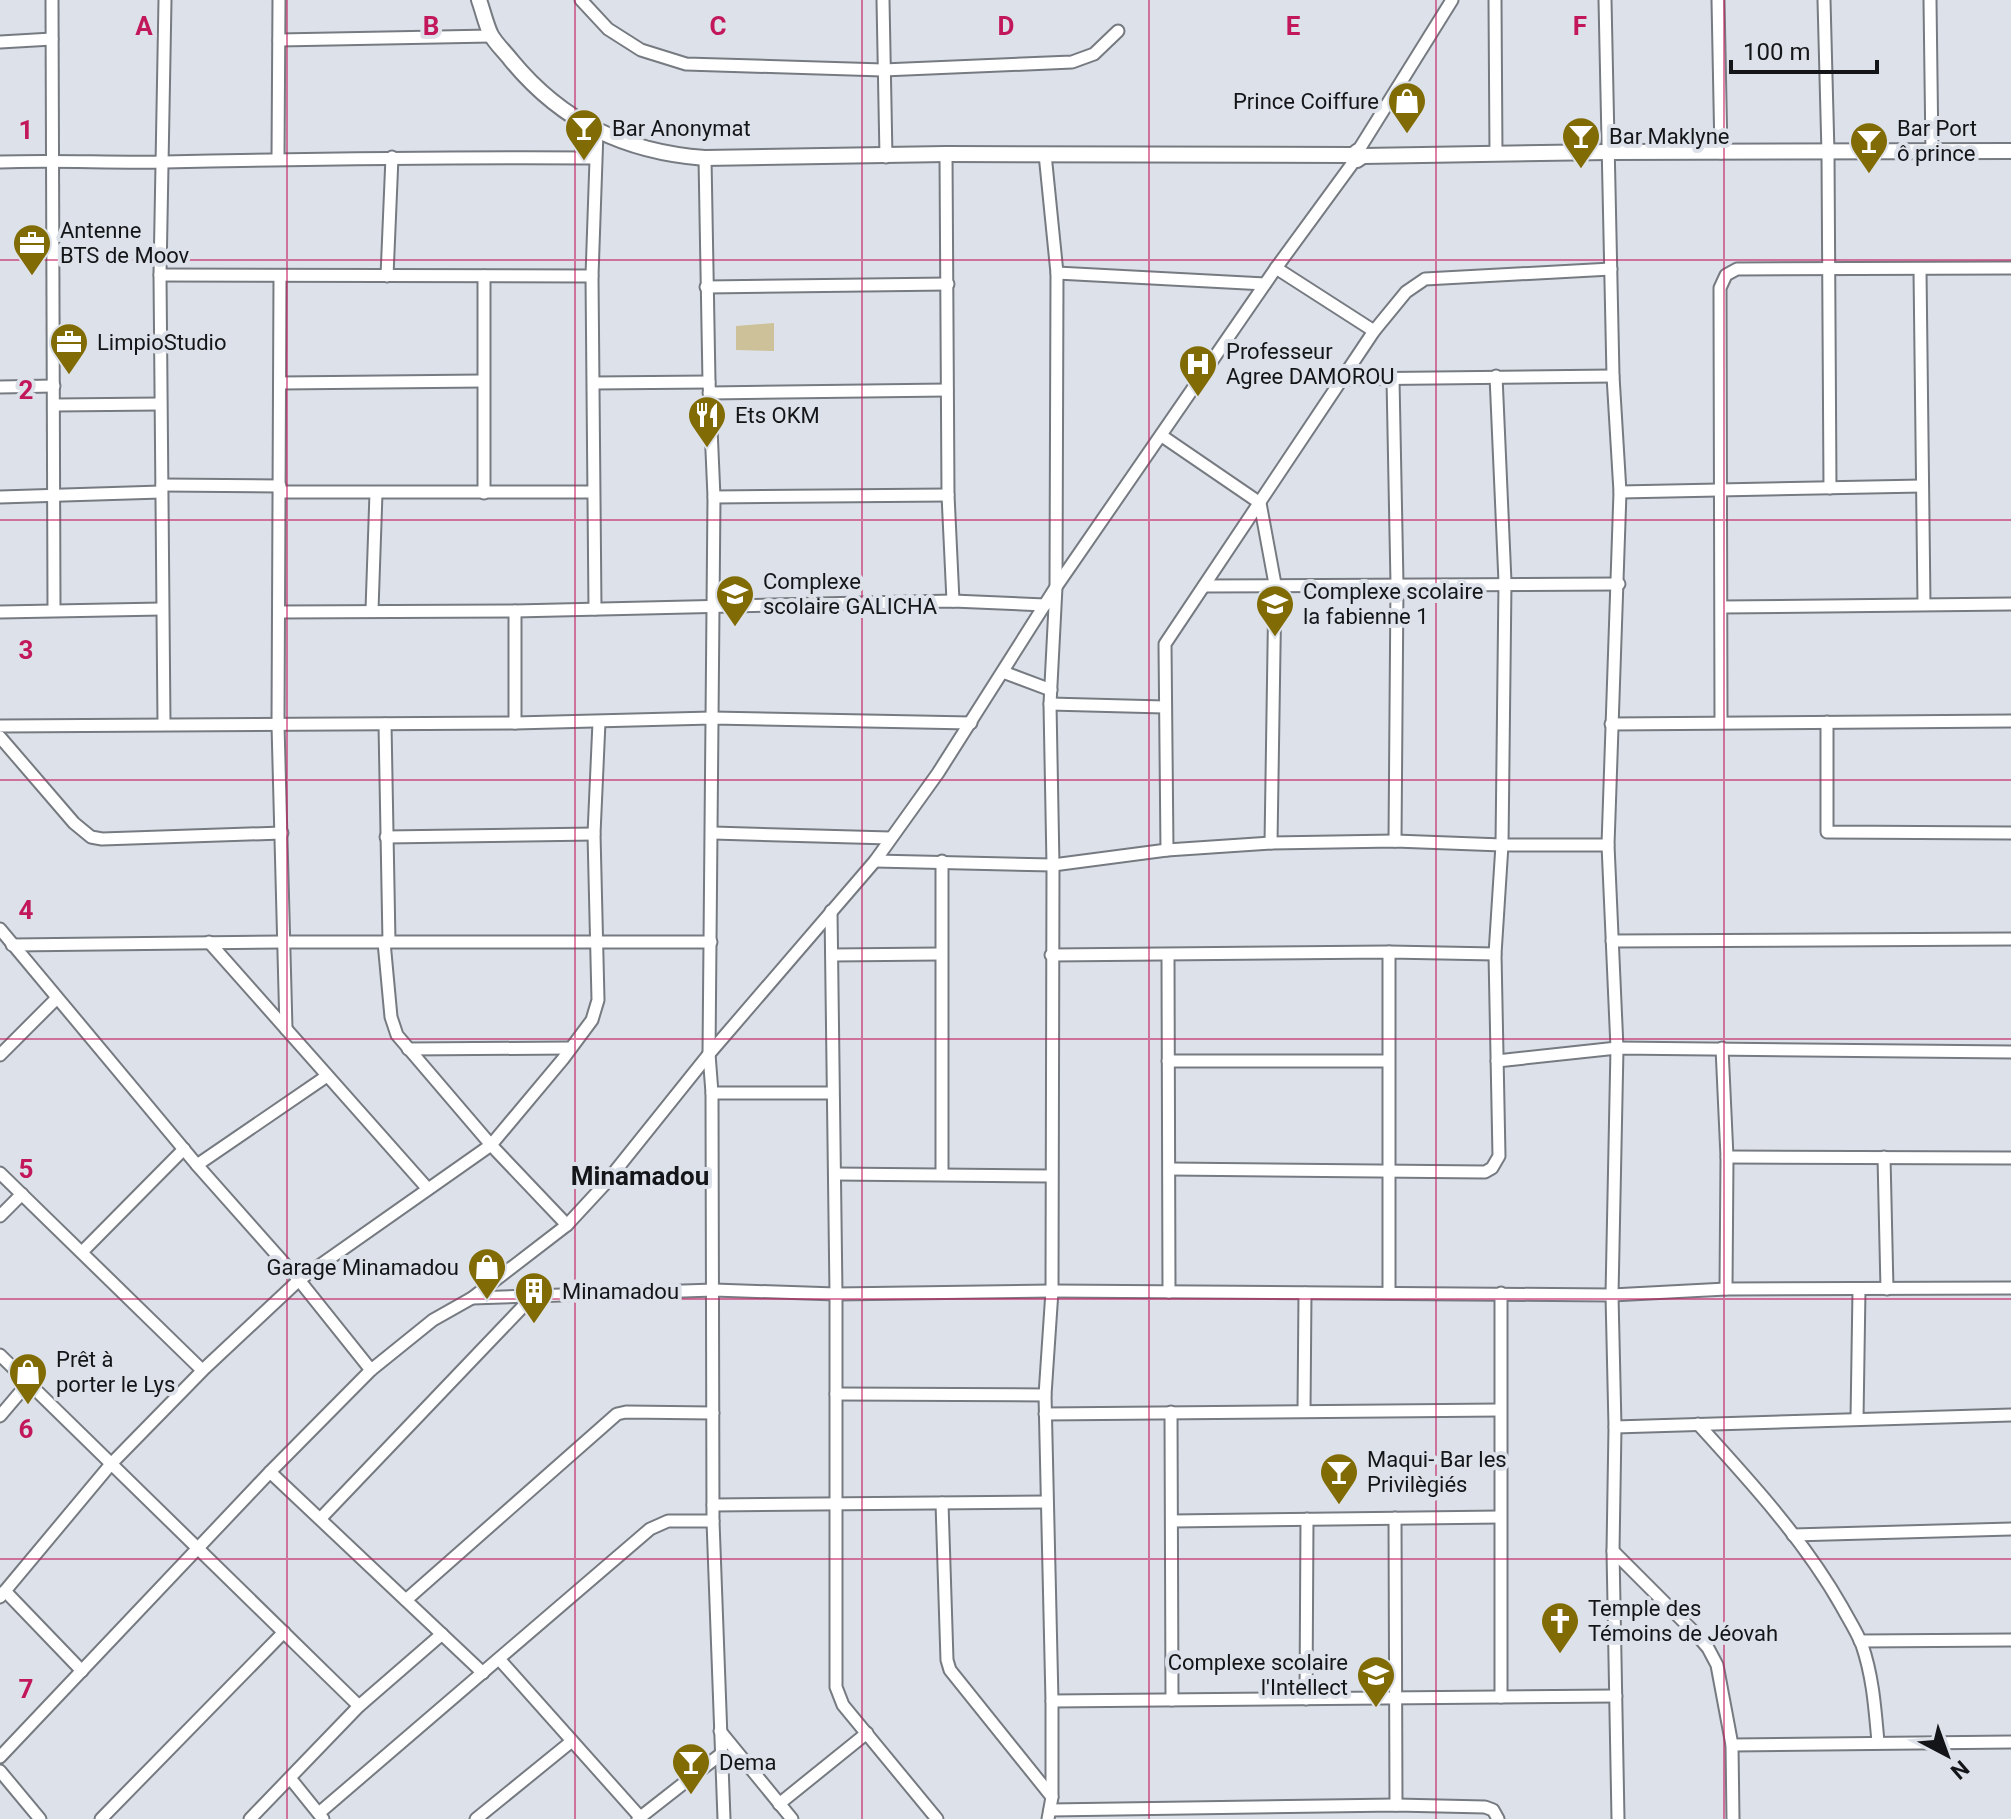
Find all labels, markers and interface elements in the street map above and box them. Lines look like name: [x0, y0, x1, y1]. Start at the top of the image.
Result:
text: A: [135, 11, 153, 41]
text: B: [423, 11, 439, 41]
text: C: [709, 11, 727, 41]
text: D: [998, 11, 1014, 41]
text: E: [1286, 11, 1301, 41]
text: F: [1573, 11, 1587, 41]
scale bar: [1731, 24, 1877, 74]
text: 100 m: [1743, 38, 1810, 66]
shop icon: Prince Coiffure: [1386, 80, 1428, 135]
place label: Prince Coiffure: [1233, 89, 1379, 114]
bar icon: Bar Anonymat: [563, 107, 605, 162]
text: 1: [19, 115, 33, 145]
bar icon: Bar Maklyne: [1560, 115, 1602, 170]
place label: Bar Anonymat: [612, 116, 751, 141]
place label: Bar Port ô prince: [1897, 116, 1977, 166]
bar icon: Bar Port ô prince: [1848, 120, 1890, 175]
place label: Bar Maklyne: [1609, 124, 1729, 149]
place label: Antenne BTS de Moov: [60, 218, 190, 268]
office icon: Antenne BTS de Moov: [11, 222, 53, 277]
office icon: LimpioStudio: [48, 321, 90, 376]
place label: LimpioStudio: [97, 330, 226, 355]
place label: Professeur Agree DAMOROU: [1226, 339, 1395, 389]
hospital icon: Professeur Agree DAMOROU: [1177, 343, 1219, 398]
text: 2: [19, 375, 33, 405]
restaurant icon: Ets OKM: [686, 394, 728, 449]
place label: Ets OKM: [735, 403, 820, 428]
place label: Complexe scolaire GALICHA: [763, 569, 938, 619]
school or university icon: Complexe scolaire GALICHA: [714, 573, 756, 628]
place label: Complexe scolaire la fabienne 1: [1303, 579, 1483, 629]
school or university icon: Complexe scolaire la fabienne 1: [1254, 583, 1296, 638]
text: 3: [19, 635, 33, 665]
text: 4: [19, 895, 34, 925]
text: 5: [19, 1154, 33, 1184]
district label: Minamadou: [571, 1161, 709, 1191]
shop icon: Garage Minamadou: [466, 1246, 508, 1301]
place label: Garage Minamadou: [267, 1255, 459, 1280]
building icon: Minamadou: [513, 1270, 555, 1325]
place label: Minamadou: [562, 1279, 679, 1304]
place label: Prêt à porter le Lys: [56, 1347, 175, 1397]
shop icon: Prêt à porter le Lys: [7, 1351, 49, 1406]
text: 6: [19, 1414, 34, 1444]
place label: Maqui- Bar les Privilègiés: [1367, 1447, 1507, 1497]
bar icon: Maqui- Bar les Privilègiés: [1318, 1451, 1360, 1506]
place label: Temple des Témoins de Jéovah: [1588, 1596, 1778, 1646]
church icon: Temple des Témoins de Jéovah: [1539, 1600, 1581, 1655]
place label: Complexe scolaire l'Intellect: [1168, 1650, 1348, 1700]
school or university icon: Complexe scolaire l'Intellect: [1355, 1654, 1397, 1709]
text: 7: [19, 1674, 33, 1704]
north arrow: [1907, 1715, 1987, 1795]
bar icon: Dema: [670, 1741, 712, 1796]
place label: Dema: [719, 1750, 776, 1775]
text: N: [1946, 1755, 1974, 1784]

